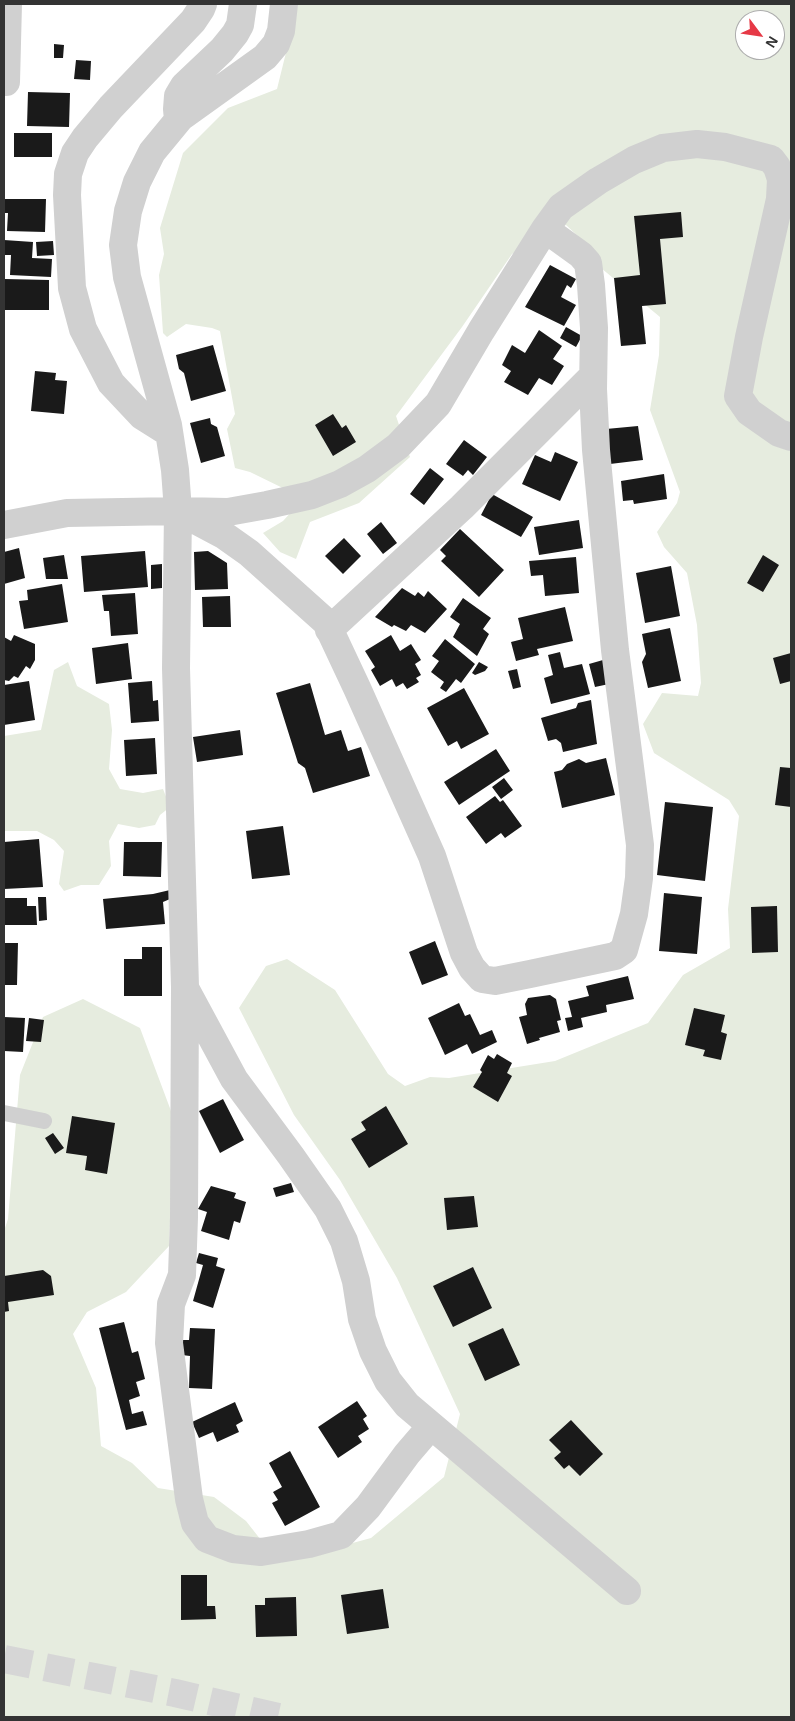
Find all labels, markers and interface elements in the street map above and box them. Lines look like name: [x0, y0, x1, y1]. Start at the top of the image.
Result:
north arrow: [735, 10, 785, 60]
text: N: [763, 34, 781, 51]

